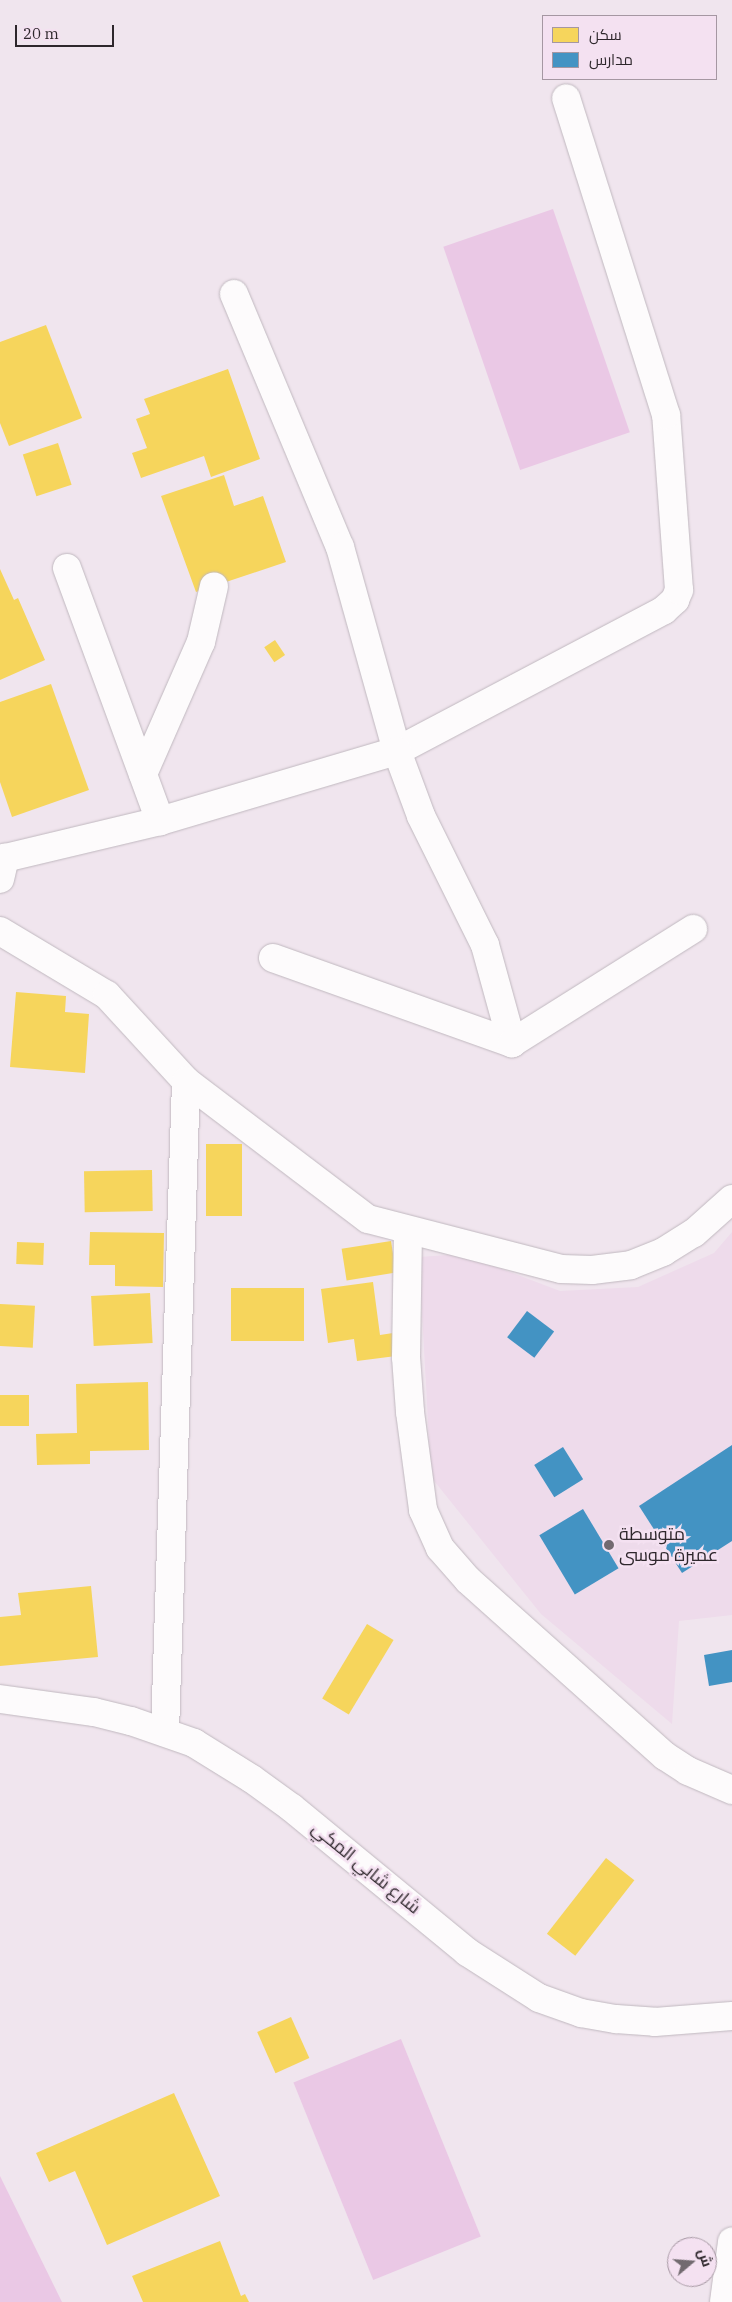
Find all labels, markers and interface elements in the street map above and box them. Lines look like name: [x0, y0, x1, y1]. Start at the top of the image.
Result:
scale bar: [18, 15, 116, 47]
legend: [542, 15, 717, 80]
text: 20 m: [23, 24, 59, 43]
text: سكن: [589, 25, 622, 44]
text: مدارس: [589, 50, 633, 69]
place label: متوسطة عميرة موسى: [619, 1524, 718, 1566]
marker: متوسطة عميرة موسى: [603, 1539, 615, 1551]
street label: شارع شابي المكي: [307, 1817, 425, 1919]
north arrow: [667, 2237, 717, 2287]
text: ش: [694, 2246, 717, 2269]

